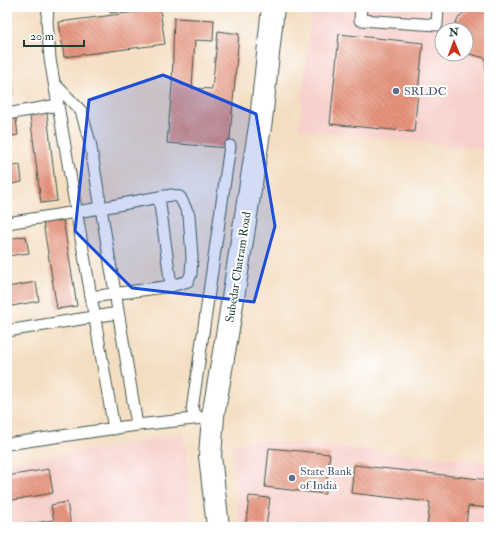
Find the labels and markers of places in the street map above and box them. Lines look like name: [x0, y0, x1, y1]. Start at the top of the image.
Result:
place label: SRLDC: [404, 84, 447, 99]
marker: SRLDC: [391, 86, 401, 96]
place label: State Bank of India: [300, 464, 352, 493]
marker: State Bank of India: [287, 473, 297, 483]

